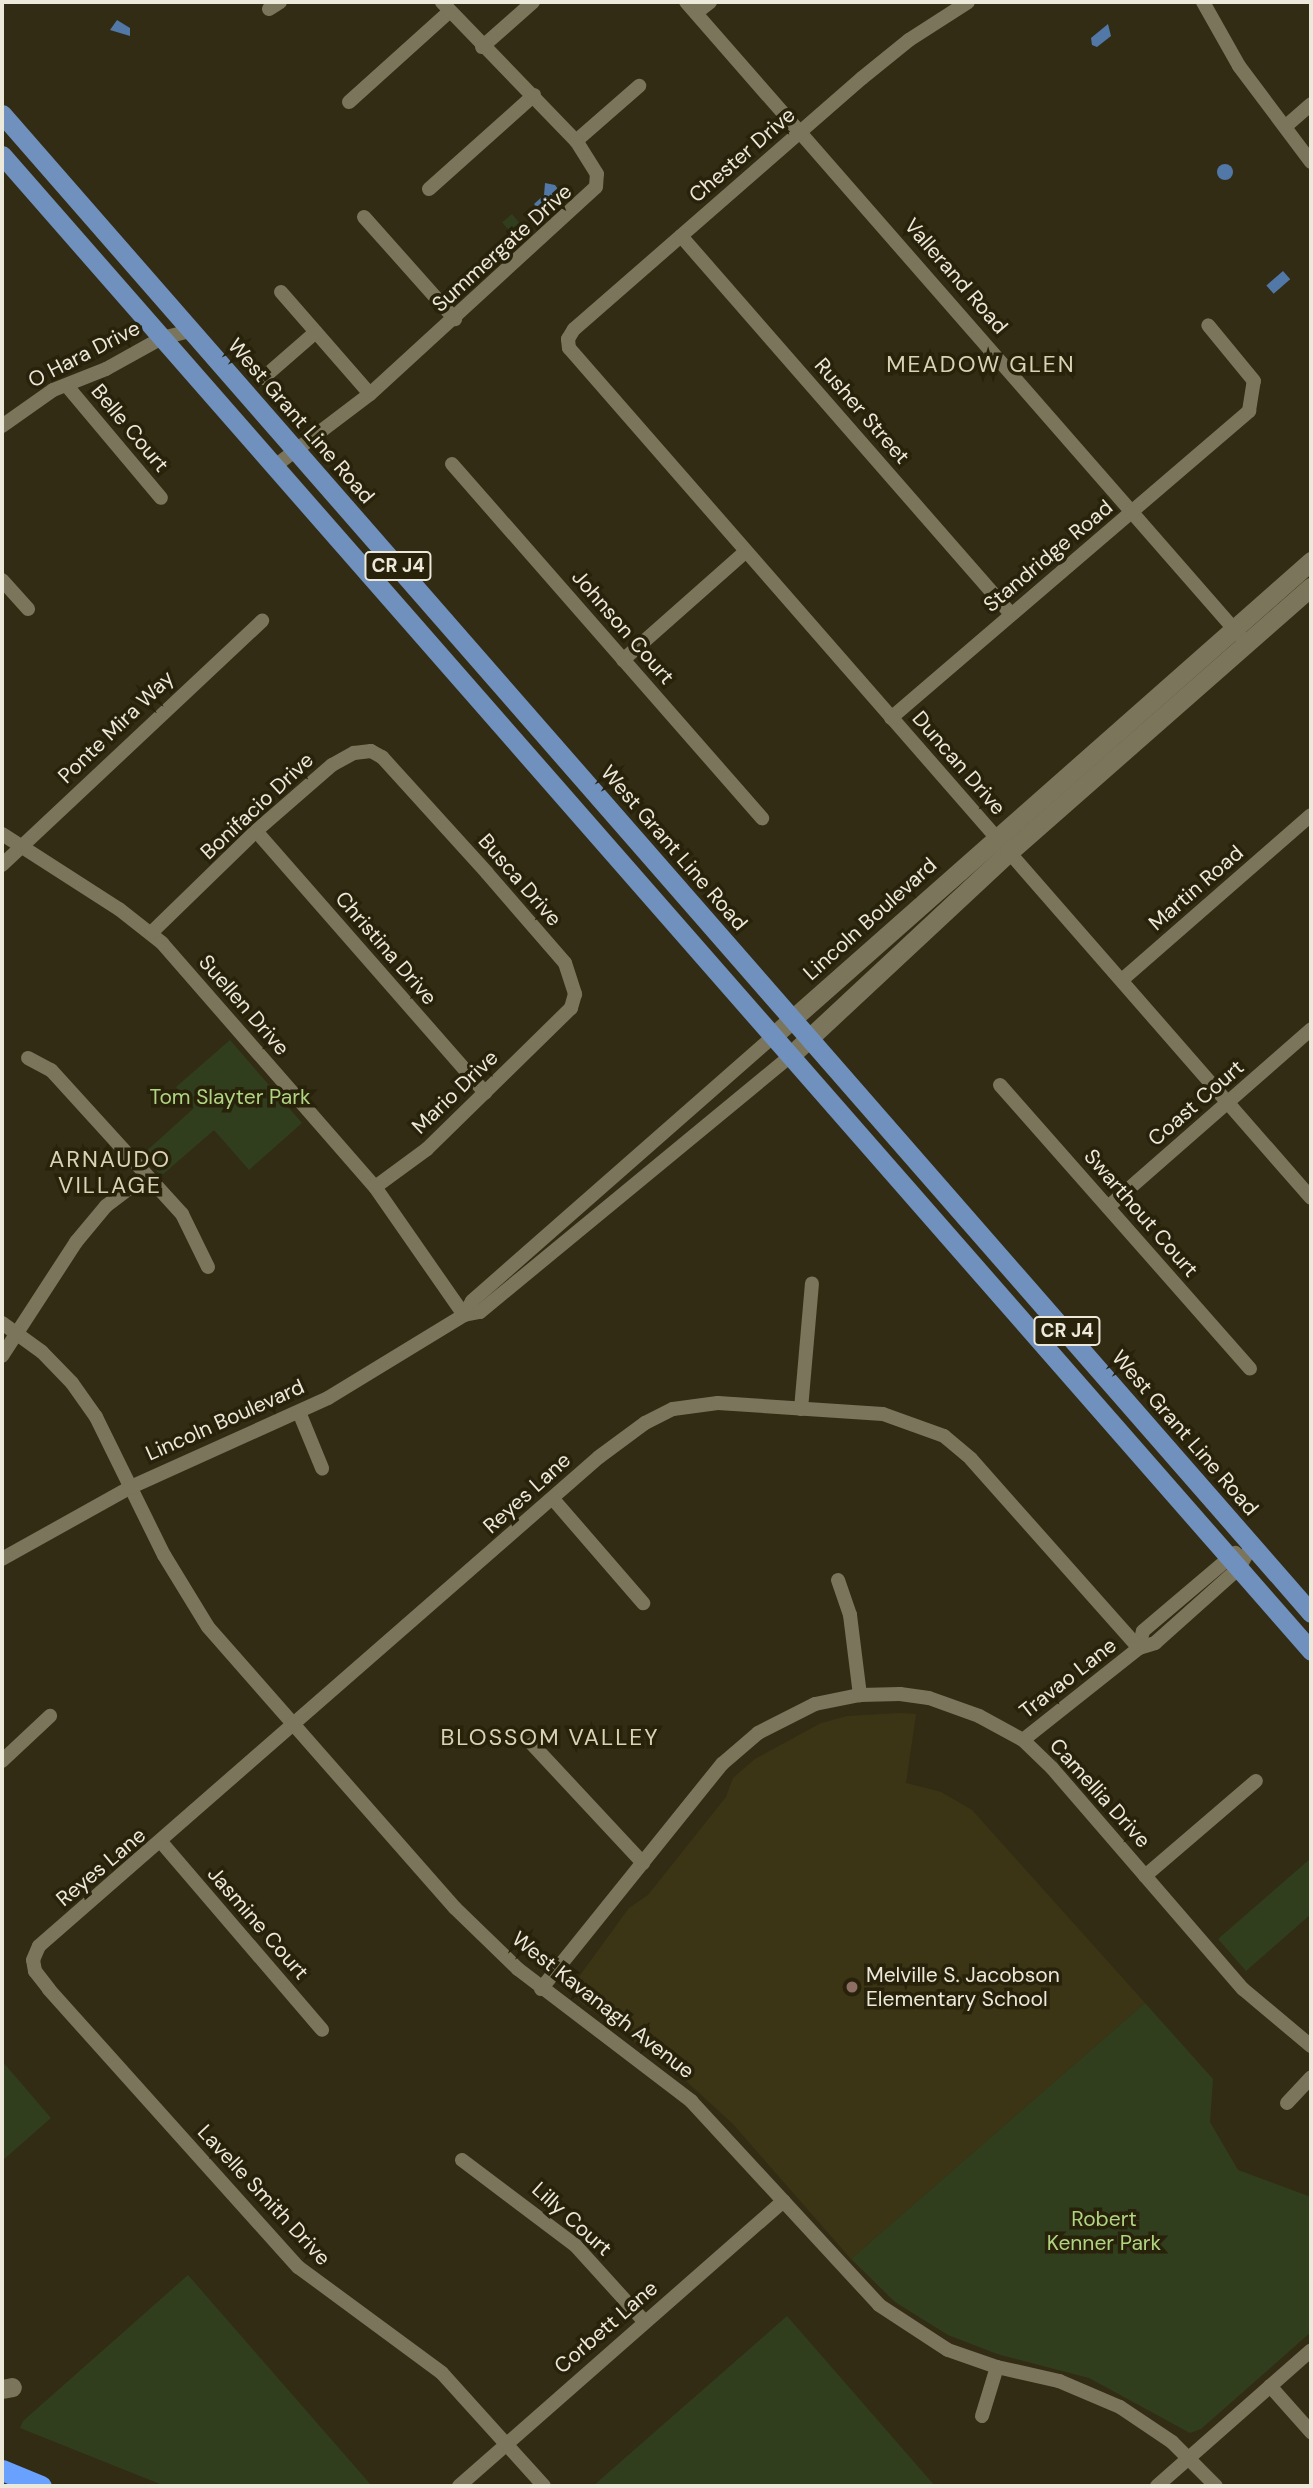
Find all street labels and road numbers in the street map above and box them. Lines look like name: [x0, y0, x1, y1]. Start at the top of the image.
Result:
street label: Chester Drive: [684, 102, 800, 208]
street label: Summergate Drive: [427, 179, 577, 317]
street label: Vallerand Road: [899, 213, 1013, 339]
street label: O Hara Drive: [24, 315, 144, 393]
street label: West Grant Line Road: [222, 333, 380, 509]
street label: Rusher Street: [809, 353, 915, 469]
street label: Belle Court: [86, 379, 174, 477]
street label: Standridge Road: [978, 495, 1118, 617]
road number: CR J4: [363, 551, 433, 582]
street label: Johnson Court: [566, 565, 680, 689]
street label: Ponte Mira Way: [53, 665, 179, 789]
street label: Duncan Drive: [907, 706, 1011, 820]
street label: Bonifacio Drive: [195, 747, 319, 865]
street label: West Grant Line Road: [595, 760, 753, 936]
street label: Busca Drive: [473, 829, 567, 931]
street label: Martin Road: [1144, 840, 1248, 936]
street label: Lincoln Boulevard: [798, 852, 942, 986]
street label: Christina Drive: [330, 886, 442, 1010]
street label: Suellen Drive: [194, 950, 294, 1060]
street label: Mario Drive: [407, 1045, 503, 1139]
street label: Coast Court: [1143, 1055, 1249, 1151]
street label: Swarthout Court: [1079, 1144, 1203, 1282]
road number: CR J4: [1032, 1316, 1102, 1346]
street label: West Grant Line Road: [1106, 1345, 1264, 1521]
street label: Lincoln Boulevard: [142, 1374, 308, 1466]
street label: Reyes Lane: [478, 1447, 576, 1539]
street label: Travao Lane: [1015, 1632, 1121, 1724]
street label: Camellia Drive: [1044, 1733, 1156, 1853]
street label: Reyes Lane: [51, 1822, 151, 1912]
street label: Jasmine Court: [202, 1861, 314, 1985]
street label: West Kavanagh Avenue: [507, 1926, 699, 2084]
street label: Lavelle Smith Drive: [192, 2119, 336, 2271]
street label: Lilly Court: [527, 2177, 617, 2261]
street label: Corbett Lane: [549, 2275, 663, 2379]

